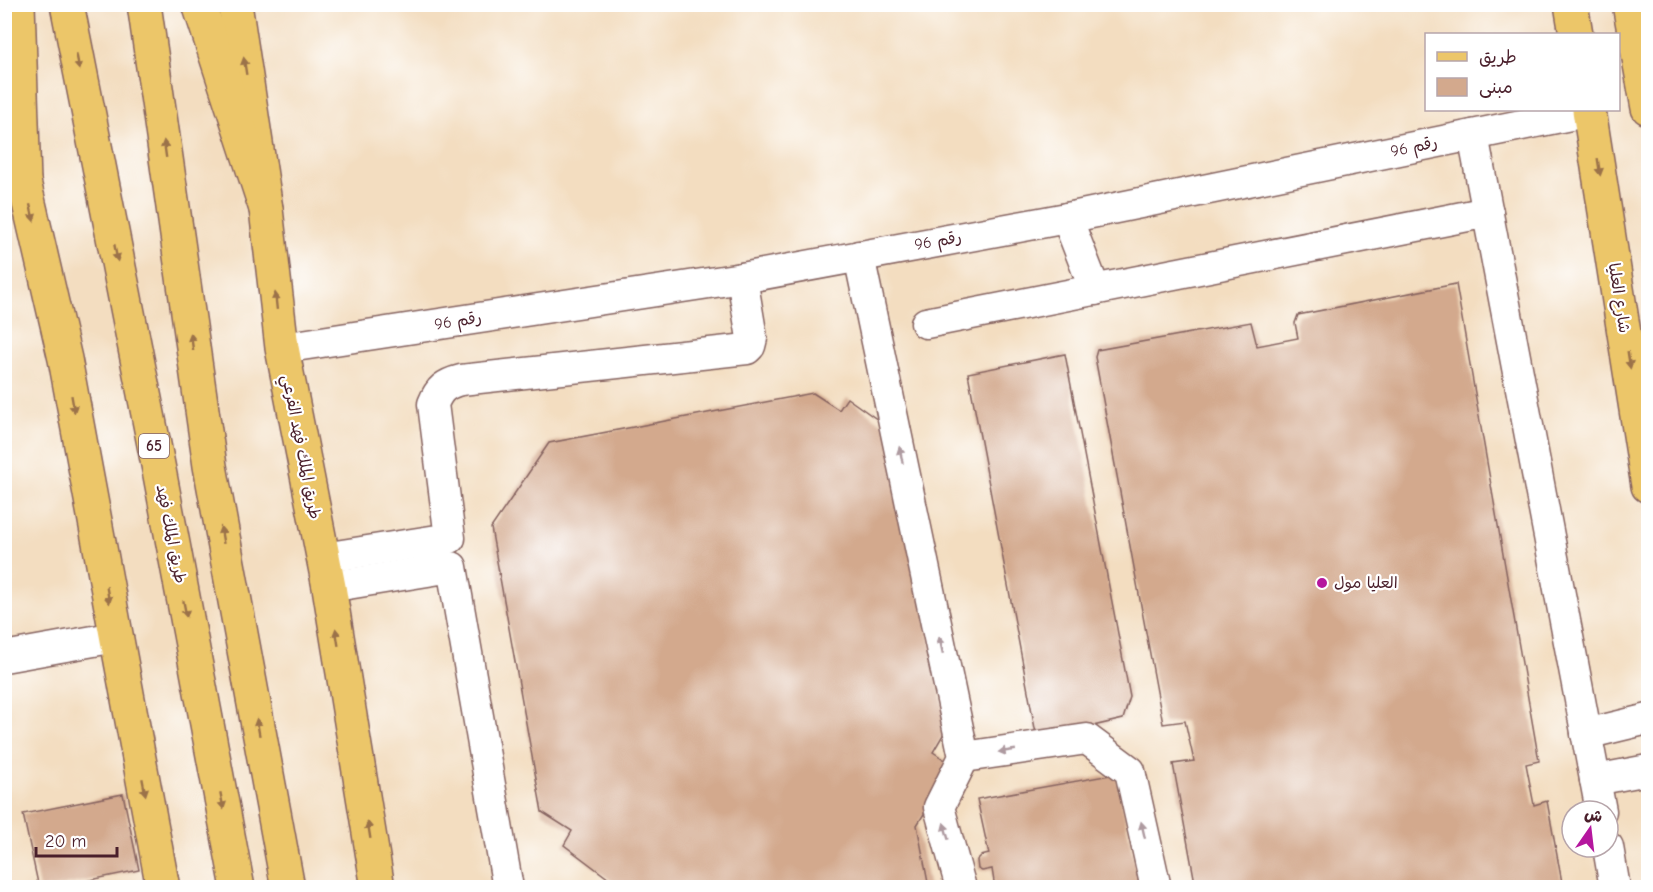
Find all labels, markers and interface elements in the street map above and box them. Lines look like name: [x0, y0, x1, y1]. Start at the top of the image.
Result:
legend: [1425, 33, 1620, 111]
text: طريق: [1479, 47, 1517, 68]
one-way arrow: [74, 53, 83, 72]
one-way arrow: [240, 57, 249, 76]
text: مبنى: [1479, 77, 1513, 98]
street label: رقم 96: [1389, 133, 1440, 164]
one-way arrow: [160, 140, 169, 159]
one-way arrow: [1594, 158, 1603, 177]
one-way arrow: [27, 204, 37, 222]
street label: رقم 96: [913, 228, 963, 257]
one-way arrow: [112, 244, 121, 263]
street label: شارع العليا: [1603, 262, 1633, 335]
one-way arrow: [272, 291, 281, 310]
street label: رقم 96: [433, 308, 483, 337]
one-way arrow: [188, 333, 197, 352]
one-way arrow: [1624, 351, 1633, 370]
street label: طريق الملك فهد الفرعي: [273, 373, 324, 522]
one-way arrow: [69, 394, 78, 413]
road number: 65: [139, 434, 169, 458]
one-way arrow: [896, 445, 905, 464]
street label: طريق الملك فهد: [153, 483, 189, 585]
one-way arrow: [218, 525, 227, 544]
place label: العليا مول: [1334, 574, 1398, 593]
marker: العليا مول: [1315, 576, 1329, 590]
one-way arrow: [104, 586, 113, 605]
one-way arrow: [181, 600, 190, 619]
one-way arrow: [332, 628, 341, 647]
one-way arrow: [936, 636, 945, 655]
one-way arrow: [253, 717, 262, 736]
one-way arrow: [997, 747, 1016, 756]
one-way arrow: [140, 778, 149, 797]
one-way arrow: [218, 792, 227, 811]
north arrow: [1560, 799, 1620, 859]
text: ش: [1583, 805, 1604, 826]
scale bar: [36, 820, 117, 858]
one-way arrow: [364, 820, 373, 839]
one-way arrow: [1138, 821, 1148, 840]
one-way arrow: [941, 822, 950, 840]
text: 20 m: [45, 831, 86, 852]

